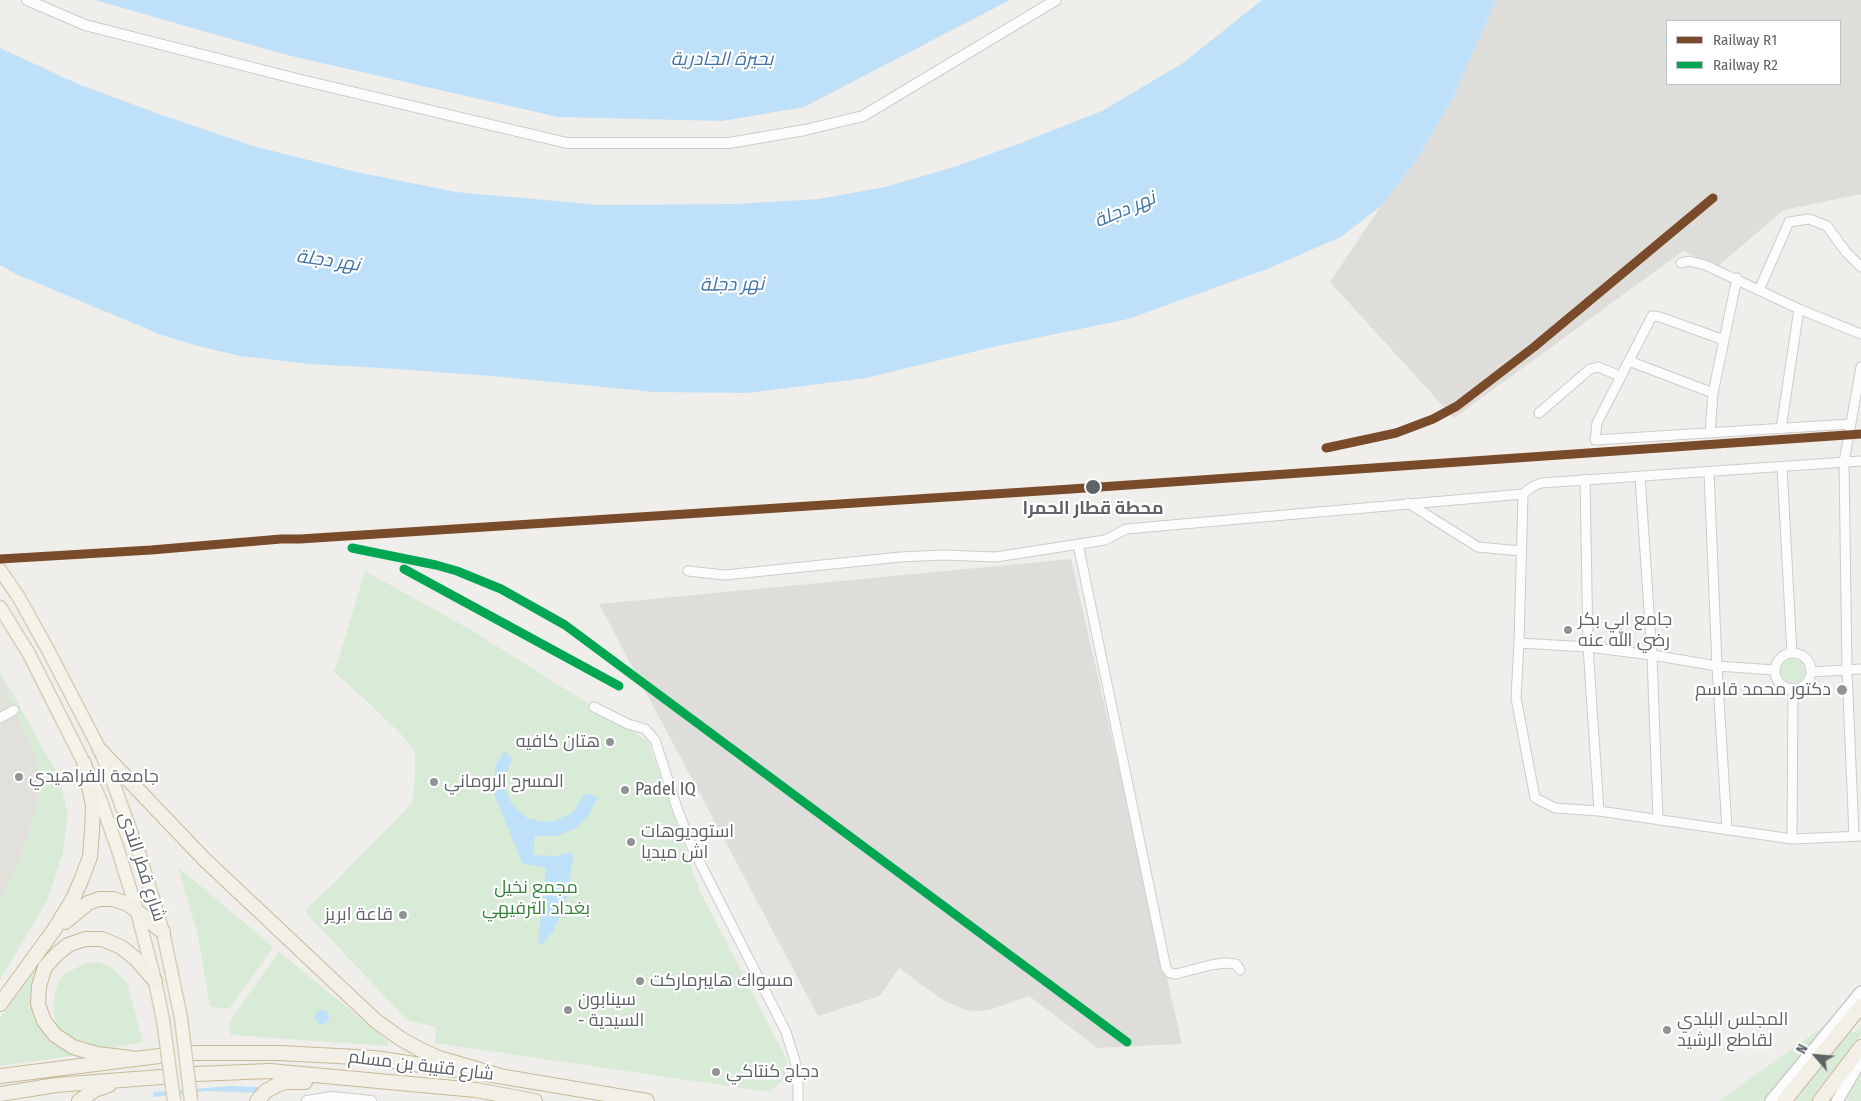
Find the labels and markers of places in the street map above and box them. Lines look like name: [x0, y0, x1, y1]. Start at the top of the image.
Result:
marker: محطة قطار الحمرا: [1084, 478, 1102, 496]
place label: محطة قطار الحمرا: [1022, 498, 1164, 520]
place label: جامع ابي بكر رضي الله عنه: [1578, 609, 1672, 652]
marker: جامع ابي بكر رضي الله عنه: [1562, 624, 1574, 636]
place label: دكتور محمد قاسم: [1695, 679, 1831, 701]
marker: دكتور محمد قاسم: [1835, 683, 1849, 697]
place label: هتان كافيه: [516, 731, 600, 753]
marker: هتان كافيه: [604, 736, 616, 748]
place label: جامعة الفراهيدي: [29, 766, 159, 788]
marker: جامعة الفراهيدي: [13, 771, 25, 783]
place label: المسرح الروماني: [444, 771, 564, 793]
marker: المسرح الروماني: [428, 776, 440, 788]
place label: Padel IQ: [635, 779, 696, 801]
marker: Padel IQ: [619, 784, 631, 796]
place label: استوديوهات اش ميديا: [641, 821, 734, 864]
marker: استوديوهات اش ميديا: [625, 836, 637, 848]
place label: قاعة ابريز: [325, 904, 393, 926]
marker: قاعة ابريز: [397, 909, 409, 921]
place label: مسواك هايبرماركت: [650, 970, 793, 992]
marker: مسواك هايبرماركت: [634, 975, 646, 987]
place label: سينابون - السيدية: [578, 989, 644, 1032]
marker: سينابون - السيدية: [562, 1004, 574, 1016]
place label: المجلس البلدي لقاطع الرشيد: [1677, 1009, 1788, 1052]
marker: المجلس البلدي لقاطع الرشيد: [1661, 1024, 1673, 1036]
place label: دجاج كنتاكي: [726, 1061, 819, 1083]
marker: دجاج كنتاكي: [710, 1066, 722, 1078]

